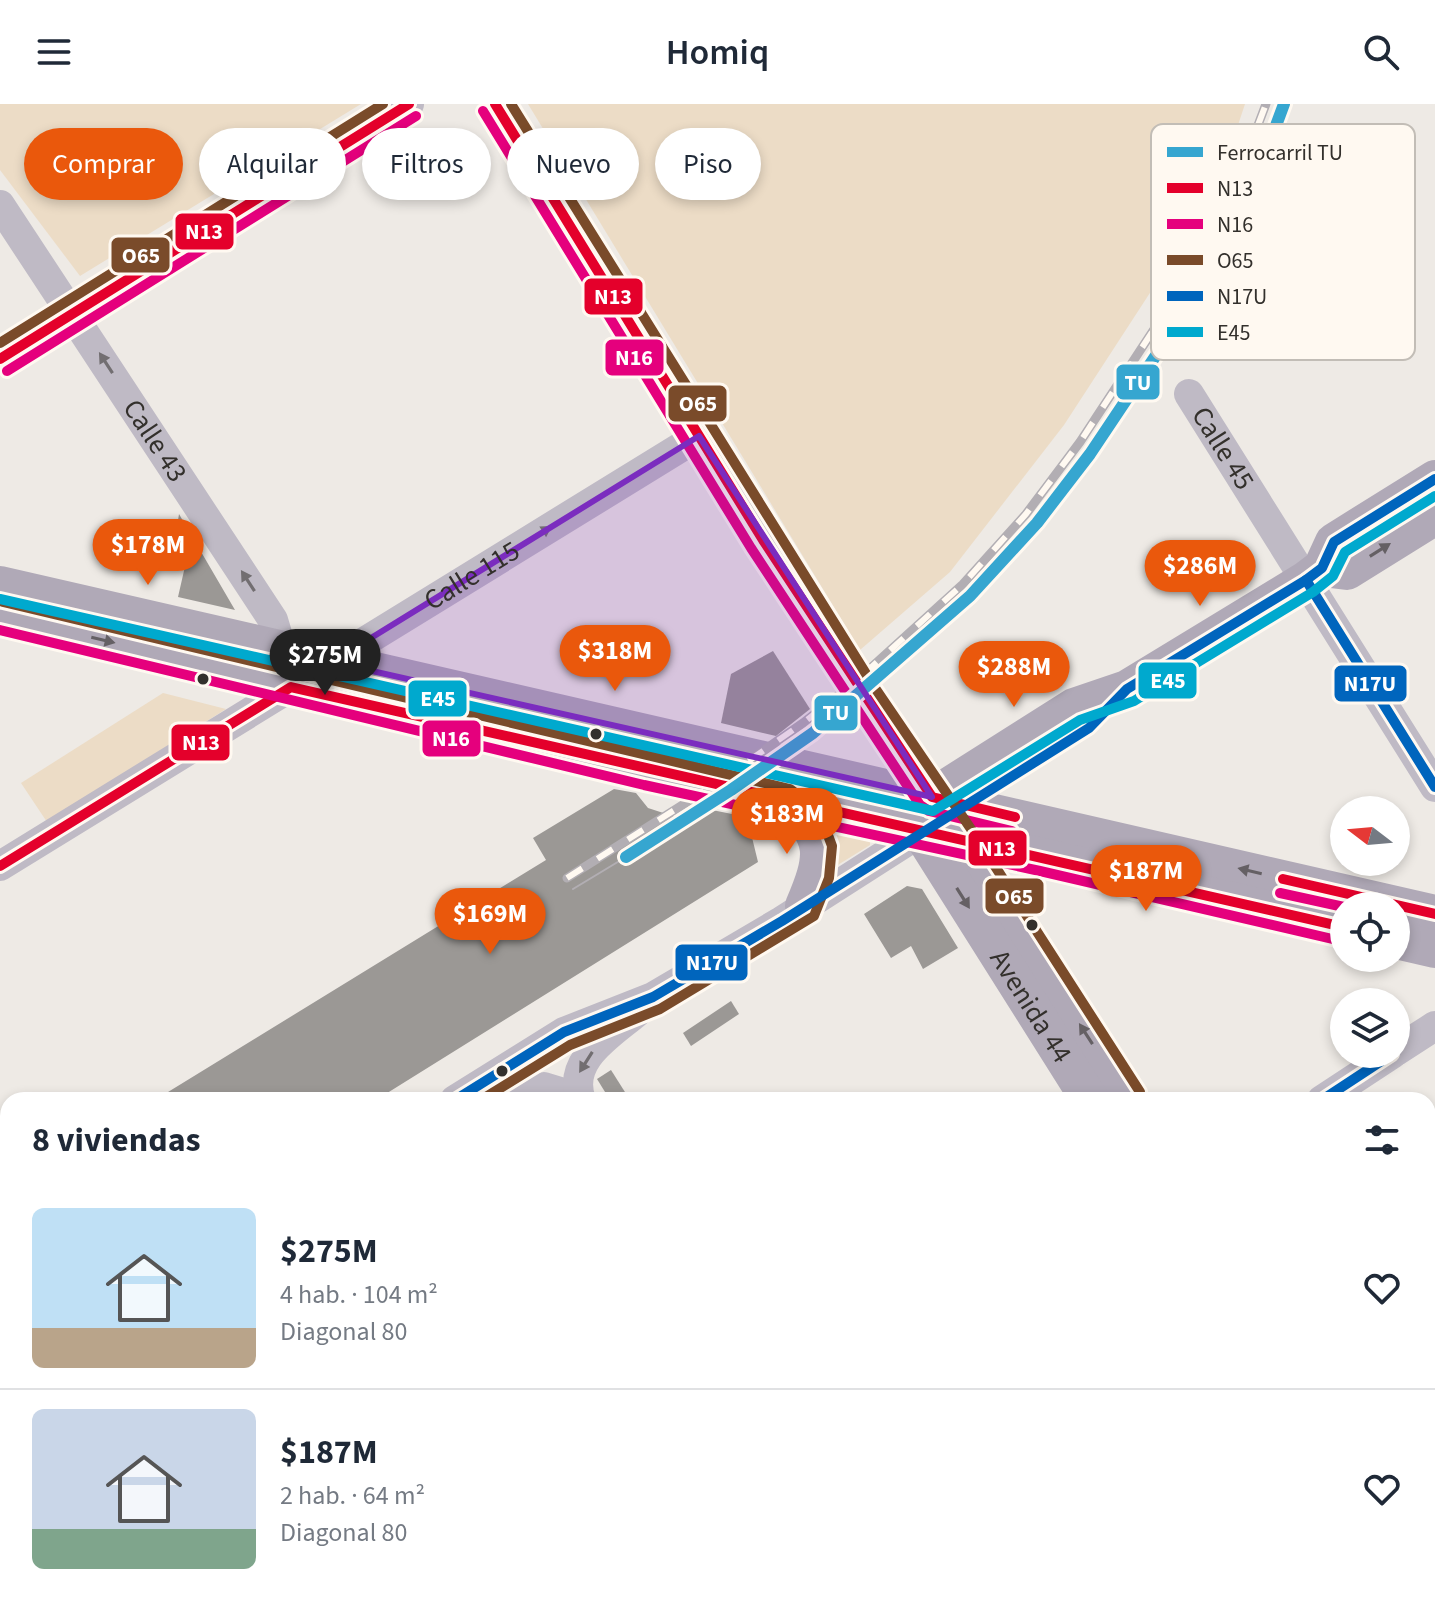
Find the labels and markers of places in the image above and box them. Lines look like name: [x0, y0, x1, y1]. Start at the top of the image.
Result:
pin: $178M: [92, 519, 204, 587]
pin: $286M: [1144, 540, 1256, 608]
pin: $318M: [559, 625, 671, 693]
pin: $275M: [269, 629, 381, 697]
pin: $288M: [958, 641, 1070, 709]
unlabelled marker: [195, 671, 211, 687]
unlabelled marker: [588, 726, 604, 742]
pin: $183M: [731, 788, 843, 856]
pin: $187M: [1090, 845, 1202, 913]
pin: $169M: [434, 888, 546, 956]
unlabelled marker: [1024, 917, 1040, 933]
unlabelled marker: [494, 1063, 510, 1079]

